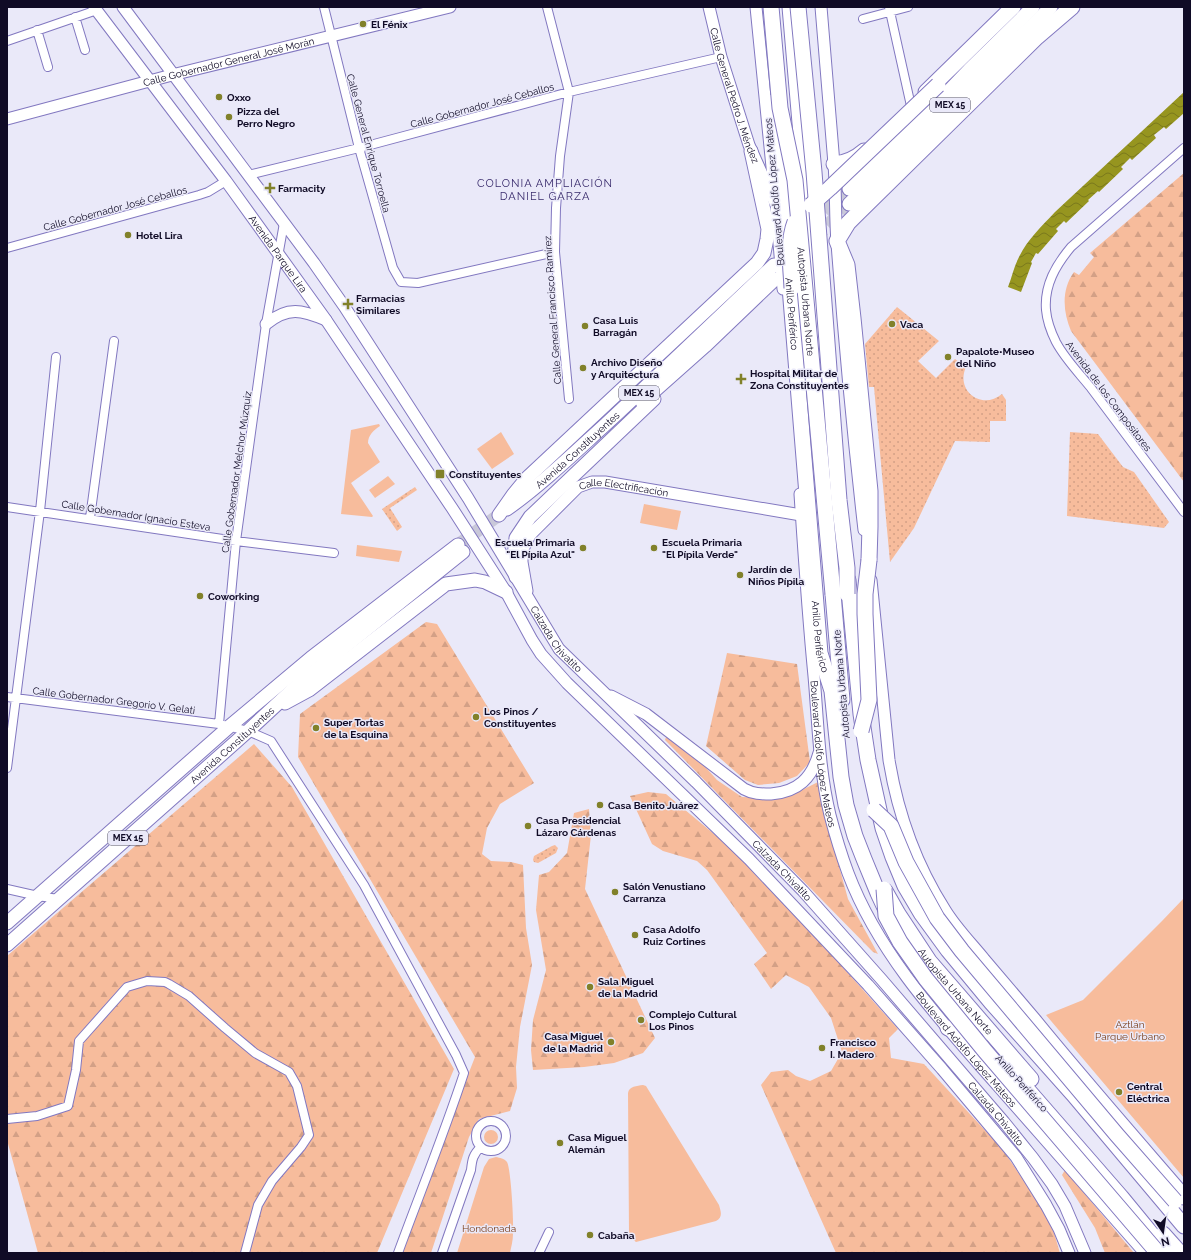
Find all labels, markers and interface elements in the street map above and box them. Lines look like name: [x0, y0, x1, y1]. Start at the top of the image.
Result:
marker: El Fénix: [358, 19, 368, 29]
place label: El Fénix: [371, 19, 408, 30]
street label: Calle General Pedro J. Méndez: [708, 27, 761, 165]
street label: Calle Gobernador General José Morán: [142, 35, 316, 88]
street label: Calle General Enrique Torroella: [345, 73, 392, 214]
street label: Calle Gobernador José Ceballos: [409, 81, 555, 130]
marker: Oxxo: [214, 92, 224, 102]
place label: Oxxo: [227, 92, 251, 103]
road number: MEX 15: [930, 98, 970, 112]
place label: Pizza del Perro Negro: [237, 106, 295, 129]
marker: Pizza del Perro Negro: [224, 112, 234, 122]
street label: Boulevard Adolfo López Mateos: [763, 118, 786, 266]
district label: COLONIA AMPLIACIÓN DANIEL GARZA: [477, 176, 613, 203]
marker: Farmacity: [265, 183, 275, 193]
place label: Farmacity: [278, 183, 326, 194]
street label: Calle Gobernador José Ceballos: [42, 184, 188, 233]
street label: Avenida Parque Lira: [247, 213, 309, 295]
marker: Hotel Lira: [123, 230, 133, 240]
place label: Hotel Lira: [136, 230, 183, 241]
street label: Calle General Francisco Ramírez: [542, 235, 563, 385]
street label: Autopista Urbana Norte: [795, 247, 816, 357]
street label: Anillo Periférico: [783, 277, 800, 351]
place label: Farmacias Similares: [356, 293, 405, 316]
marker: Farmacias Similares: [343, 299, 353, 309]
place label: Casa Luis Barragán: [593, 315, 638, 338]
marker: Vaca: [887, 319, 897, 329]
place label: Vaca: [900, 319, 924, 330]
marker: Casa Luis Barragán: [580, 321, 590, 331]
street label: Avenida de los Compositores: [1064, 339, 1154, 454]
place label: Papalote•Museo del Niño: [956, 346, 1034, 369]
marker: Papalote•Museo del Niño: [943, 352, 953, 362]
place label: Archivo Diseño y Arquitectura: [591, 357, 662, 380]
marker: Archivo Diseño y Arquitectura: [578, 363, 588, 373]
place label: Hospital Militar de Zona Constituyentes: [750, 368, 849, 391]
marker: Hospital Militar de Zona Constituyentes: [735, 373, 747, 385]
road number: MEX 15: [619, 386, 659, 400]
street label: Calle Gobernador Melchor Múzquiz: [220, 390, 253, 554]
street label: Avenida Constituyentes: [533, 409, 622, 491]
marker: Constituyentes: [434, 468, 446, 480]
place label: Constituyentes: [449, 469, 521, 480]
street label: Calle Electrificación: [578, 477, 670, 499]
street label: Calle Gobernador Ignacio Esteva: [61, 498, 211, 533]
place label: Escuela Primaria "El Pípila Azul": [495, 537, 575, 560]
place label: Escuela Primaria "El Pípila Verde": [662, 537, 742, 560]
marker: Escuela Primaria "El Pípila Azul": [578, 543, 588, 553]
marker: Escuela Primaria "El Pípila Verde": [649, 543, 659, 553]
place label: Jardín de Niños Pípila: [748, 564, 804, 587]
marker: Jardín de Niños Pípila: [735, 570, 745, 580]
marker: Coworking: [195, 591, 205, 601]
place label: Coworking: [208, 591, 259, 602]
street label: Anillo Periférico: [810, 600, 831, 674]
street label: Calzada Chivatito: [528, 604, 584, 674]
street label: Autopista Urbana Norte: [831, 629, 852, 739]
street label: Boulevard Adolfo López Mateos: [808, 680, 838, 829]
street label: Calle Gobernador Gregorio V. Gelati: [32, 685, 196, 716]
street label: Avenida Constituyentes: [188, 705, 277, 786]
place label: Los Pinos / Constituyentes: [484, 706, 556, 729]
marker: Los Pinos / Constituyentes: [471, 712, 481, 722]
place label: Super Tortas de la Esquina: [324, 717, 388, 740]
marker: Super Tortas de la Esquina: [311, 723, 321, 733]
marker: Casa Benito Juárez: [595, 800, 605, 810]
place label: Casa Benito Juárez: [608, 800, 699, 811]
place label: Casa Presidencial Lázaro Cárdenas: [536, 815, 622, 838]
marker: Casa Presidencial Lázaro Cárdenas: [523, 821, 533, 831]
road number: MEX 15: [108, 831, 148, 845]
street label: Calzada Chivatito: [750, 838, 814, 903]
place label: Salón Venustiano Carranza: [623, 881, 706, 904]
marker: Salón Venustiano Carranza: [610, 887, 620, 897]
place label: Casa Adolfo Ruiz Cortines: [643, 924, 706, 947]
marker: Casa Adolfo Ruiz Cortines: [630, 930, 640, 940]
street label: Autopista Urbana Norte: [916, 946, 995, 1037]
place label: Sala Miguel de la Madrid: [598, 976, 658, 999]
marker: Sala Miguel de la Madrid: [585, 982, 595, 992]
street label: Boulevard Adolfo López Mateos: [914, 990, 1019, 1109]
place label: Complejo Cultural Los Pinos: [649, 1009, 738, 1032]
marker: Complejo Cultural Los Pinos: [636, 1015, 646, 1025]
park label: Aztlán Parque Urbano: [1095, 1019, 1165, 1042]
place label: Casa Miguel de la Madrid: [543, 1031, 604, 1054]
marker: Casa Miguel de la Madrid: [606, 1037, 616, 1047]
place label: Francisco I. Madero: [830, 1037, 876, 1060]
marker: Francisco I. Madero: [817, 1043, 827, 1053]
street label: Anillo Periférico: [993, 1053, 1050, 1114]
street label: Calzada Chivatito: [966, 1080, 1026, 1148]
place label: Central Eléctrica: [1127, 1081, 1170, 1104]
marker: Central Eléctrica: [1114, 1087, 1124, 1097]
place label: Casa Miguel Alemán: [568, 1132, 627, 1155]
marker: Casa Miguel Alemán: [555, 1138, 565, 1148]
north arrow: [1143, 1212, 1183, 1252]
park label: Hondonada: [462, 1223, 516, 1234]
marker: Cabaña: [585, 1230, 595, 1240]
place label: Cabaña: [598, 1230, 635, 1241]
text: N: [1160, 1234, 1171, 1249]

